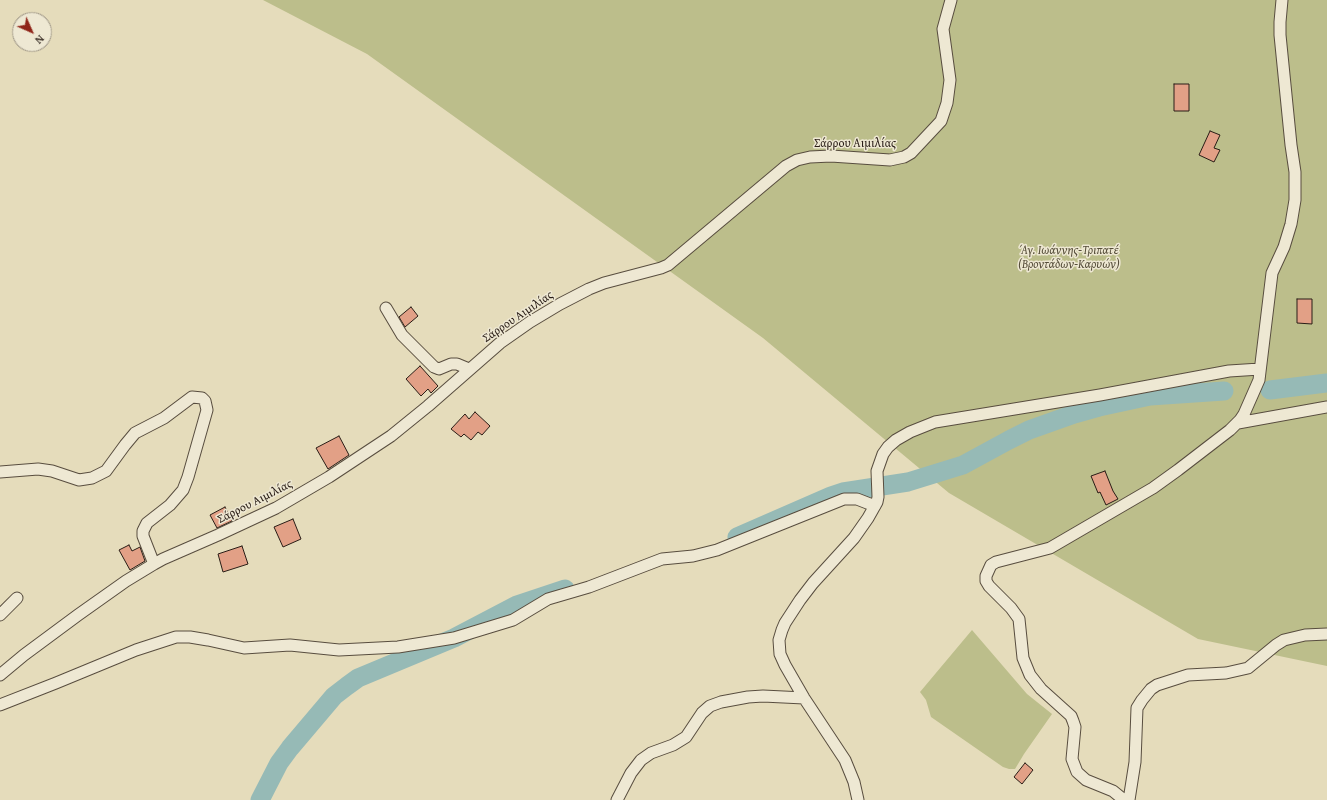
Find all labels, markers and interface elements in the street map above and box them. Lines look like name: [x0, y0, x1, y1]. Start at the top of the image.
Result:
north arrow: [12, 12, 52, 52]
text: N: [32, 32, 48, 48]
street label: Σάρρου Αιμιλίας: [814, 137, 896, 151]
park label: Άγ. Ιωάννης-Τριπατέ (Βροντάδων-Καρυών): [1018, 244, 1120, 272]
street label: Σάρρου Αιμιλίας: [480, 288, 556, 346]
street label: Σάρρου Αιμιλίας: [215, 477, 295, 527]

